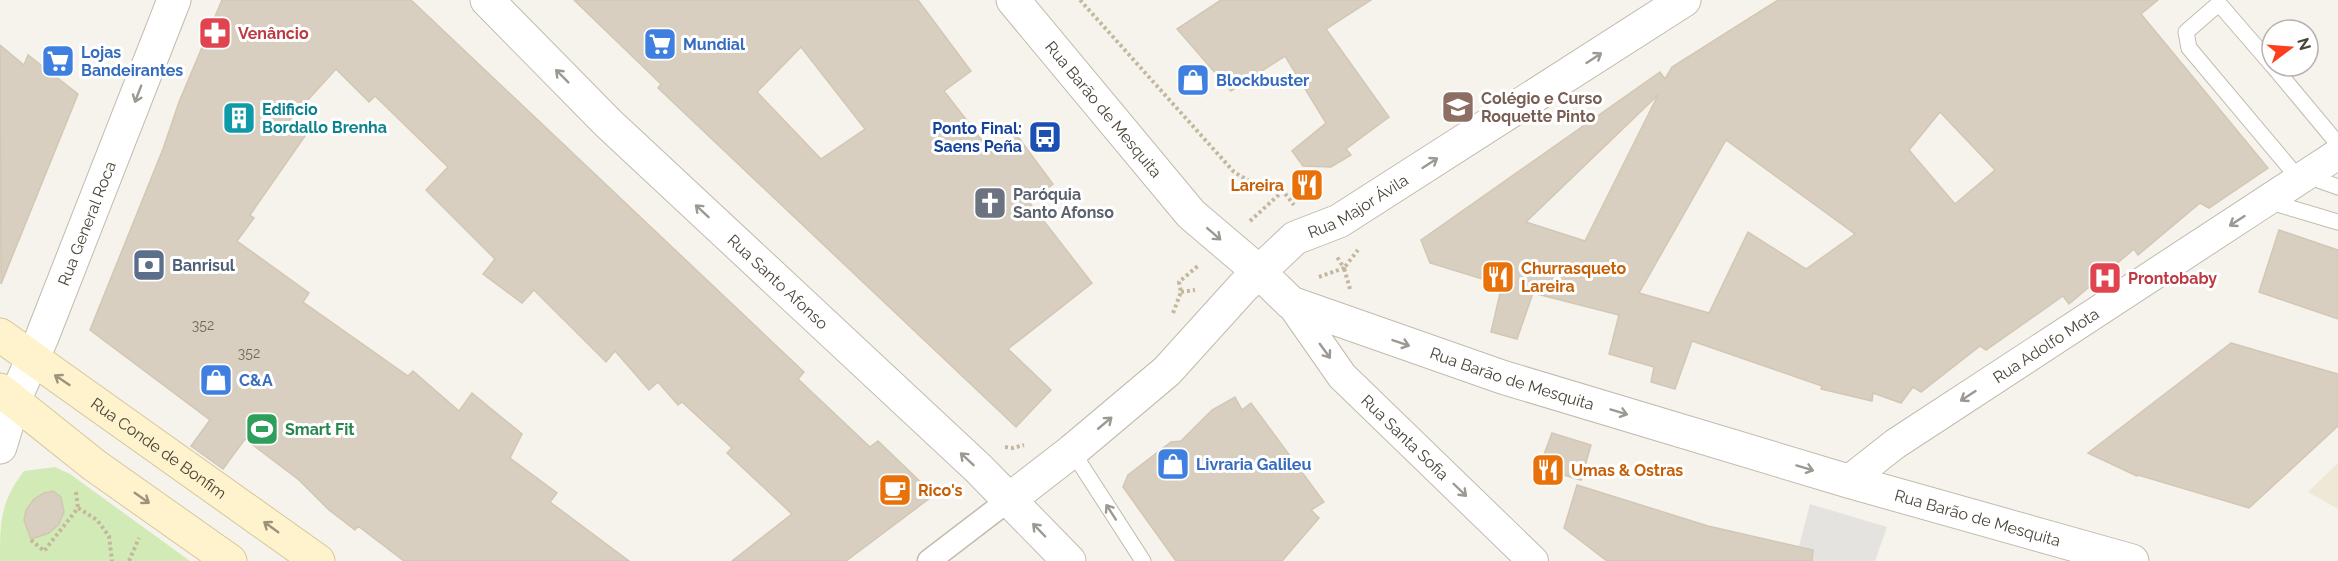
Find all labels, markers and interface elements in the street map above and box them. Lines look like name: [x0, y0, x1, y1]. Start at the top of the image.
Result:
pharmacy icon: Venâncio: [197, 15, 233, 51]
north arrow: [2260, 18, 2320, 78]
place label: Venâncio: [238, 24, 309, 43]
supermarket icon: Mundial: [642, 26, 678, 62]
place label: Mundial: [683, 35, 746, 54]
text: N: [2293, 36, 2315, 52]
street label: Rua Barão de Mesquita: [1042, 37, 1166, 181]
supermarket icon: Lojas Bandeirantes: [40, 43, 76, 79]
place label: Lojas Bandeirantes: [81, 43, 183, 80]
one-way arrow: [1586, 51, 1603, 64]
shop icon: Blockbuster: [1175, 62, 1211, 98]
one-way arrow: [554, 68, 569, 83]
place label: Blockbuster: [1216, 71, 1309, 90]
one-way arrow: [132, 84, 143, 102]
school or university icon: Colégio e Curso Roquette Pinto: [1440, 89, 1476, 125]
place label: Colégio e Curso Roquette Pinto: [1481, 89, 1602, 126]
building icon: Edificio Bordallo Brenha: [221, 100, 257, 136]
place label: Edificio Bordallo Brenha: [262, 100, 387, 137]
place label: Ponto Final: Saens Peña: [932, 119, 1022, 156]
bus stop icon: Ponto Final: Saens Peña: [1027, 119, 1063, 155]
one-way arrow: [1421, 156, 1438, 168]
street label: Rua General Roca: [54, 159, 119, 288]
restaurant icon: Lareira: [1289, 167, 1325, 203]
street label: Rua Major Ávila: [1305, 170, 1411, 242]
place label: Lareira: [1230, 176, 1284, 195]
church icon: Paróquia Santo Afonso: [972, 185, 1008, 221]
place label: Paróquia Santo Afonso: [1013, 185, 1114, 222]
one-way arrow: [695, 204, 710, 218]
one-way arrow: [2229, 215, 2246, 227]
one-way arrow: [1206, 227, 1221, 241]
street label: Rua Santo Afonso: [724, 230, 832, 333]
bank icon: Banrisul: [131, 247, 167, 283]
place label: Banrisul: [172, 256, 236, 275]
restaurant icon: Churrasqueto Lareira: [1480, 259, 1516, 295]
place label: Churrasqueto Lareira: [1521, 259, 1627, 296]
hospital icon: Prontobaby: [2087, 260, 2123, 296]
place label: Prontobaby: [2128, 269, 2217, 288]
street label: Rua Adolfo Mota: [1989, 304, 2102, 387]
house number: 352: [192, 317, 214, 333]
one-way arrow: [1391, 338, 1410, 349]
one-way arrow: [1318, 342, 1331, 358]
street label: Rua Barão de Mesquita: [1427, 343, 1597, 414]
house number: 352: [238, 345, 260, 361]
shop icon: C&A: [198, 362, 234, 398]
place label: C&A: [239, 371, 273, 390]
one-way arrow: [54, 373, 71, 385]
one-way arrow: [1960, 390, 1977, 402]
street label: Rua Santa Sofia: [1357, 391, 1453, 484]
street label: Rua Conde de Bonfim: [88, 393, 230, 503]
one-way arrow: [1609, 407, 1628, 418]
sports icon: Smart Fit: [244, 411, 280, 447]
one-way arrow: [1097, 417, 1113, 430]
place label: Smart Fit: [285, 420, 354, 439]
shop icon: Livraria Galileu: [1155, 446, 1191, 482]
one-way arrow: [960, 451, 975, 466]
restaurant icon: Umas & Ostras: [1530, 452, 1566, 488]
place label: Livraria Galileu: [1196, 455, 1311, 474]
place label: Umas & Ostras: [1571, 461, 1683, 480]
one-way arrow: [1795, 463, 1814, 474]
cafe icon: Rico's: [877, 472, 913, 508]
place label: Rico's: [918, 481, 963, 500]
one-way arrow: [1453, 483, 1468, 498]
street label: Rua Barão de Mesquita: [1893, 485, 2063, 550]
one-way arrow: [133, 492, 149, 504]
one-way arrow: [1105, 504, 1117, 521]
one-way arrow: [263, 521, 279, 533]
one-way arrow: [1032, 522, 1047, 537]

